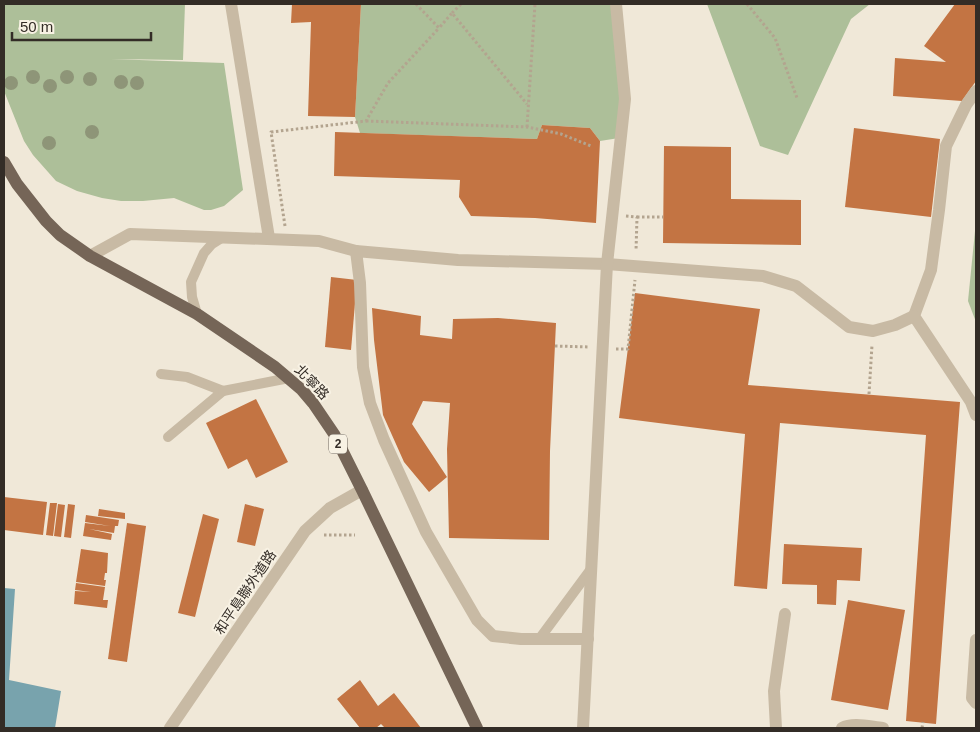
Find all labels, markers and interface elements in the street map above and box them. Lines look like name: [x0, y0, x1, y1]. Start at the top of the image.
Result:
scale bar: [12, 10, 151, 42]
text: 50 m: [20, 18, 53, 35]
street label: 北寧路: [292, 361, 332, 403]
road number: 2: [329, 434, 347, 454]
street label: 和平島聯外道路: [211, 547, 279, 637]

